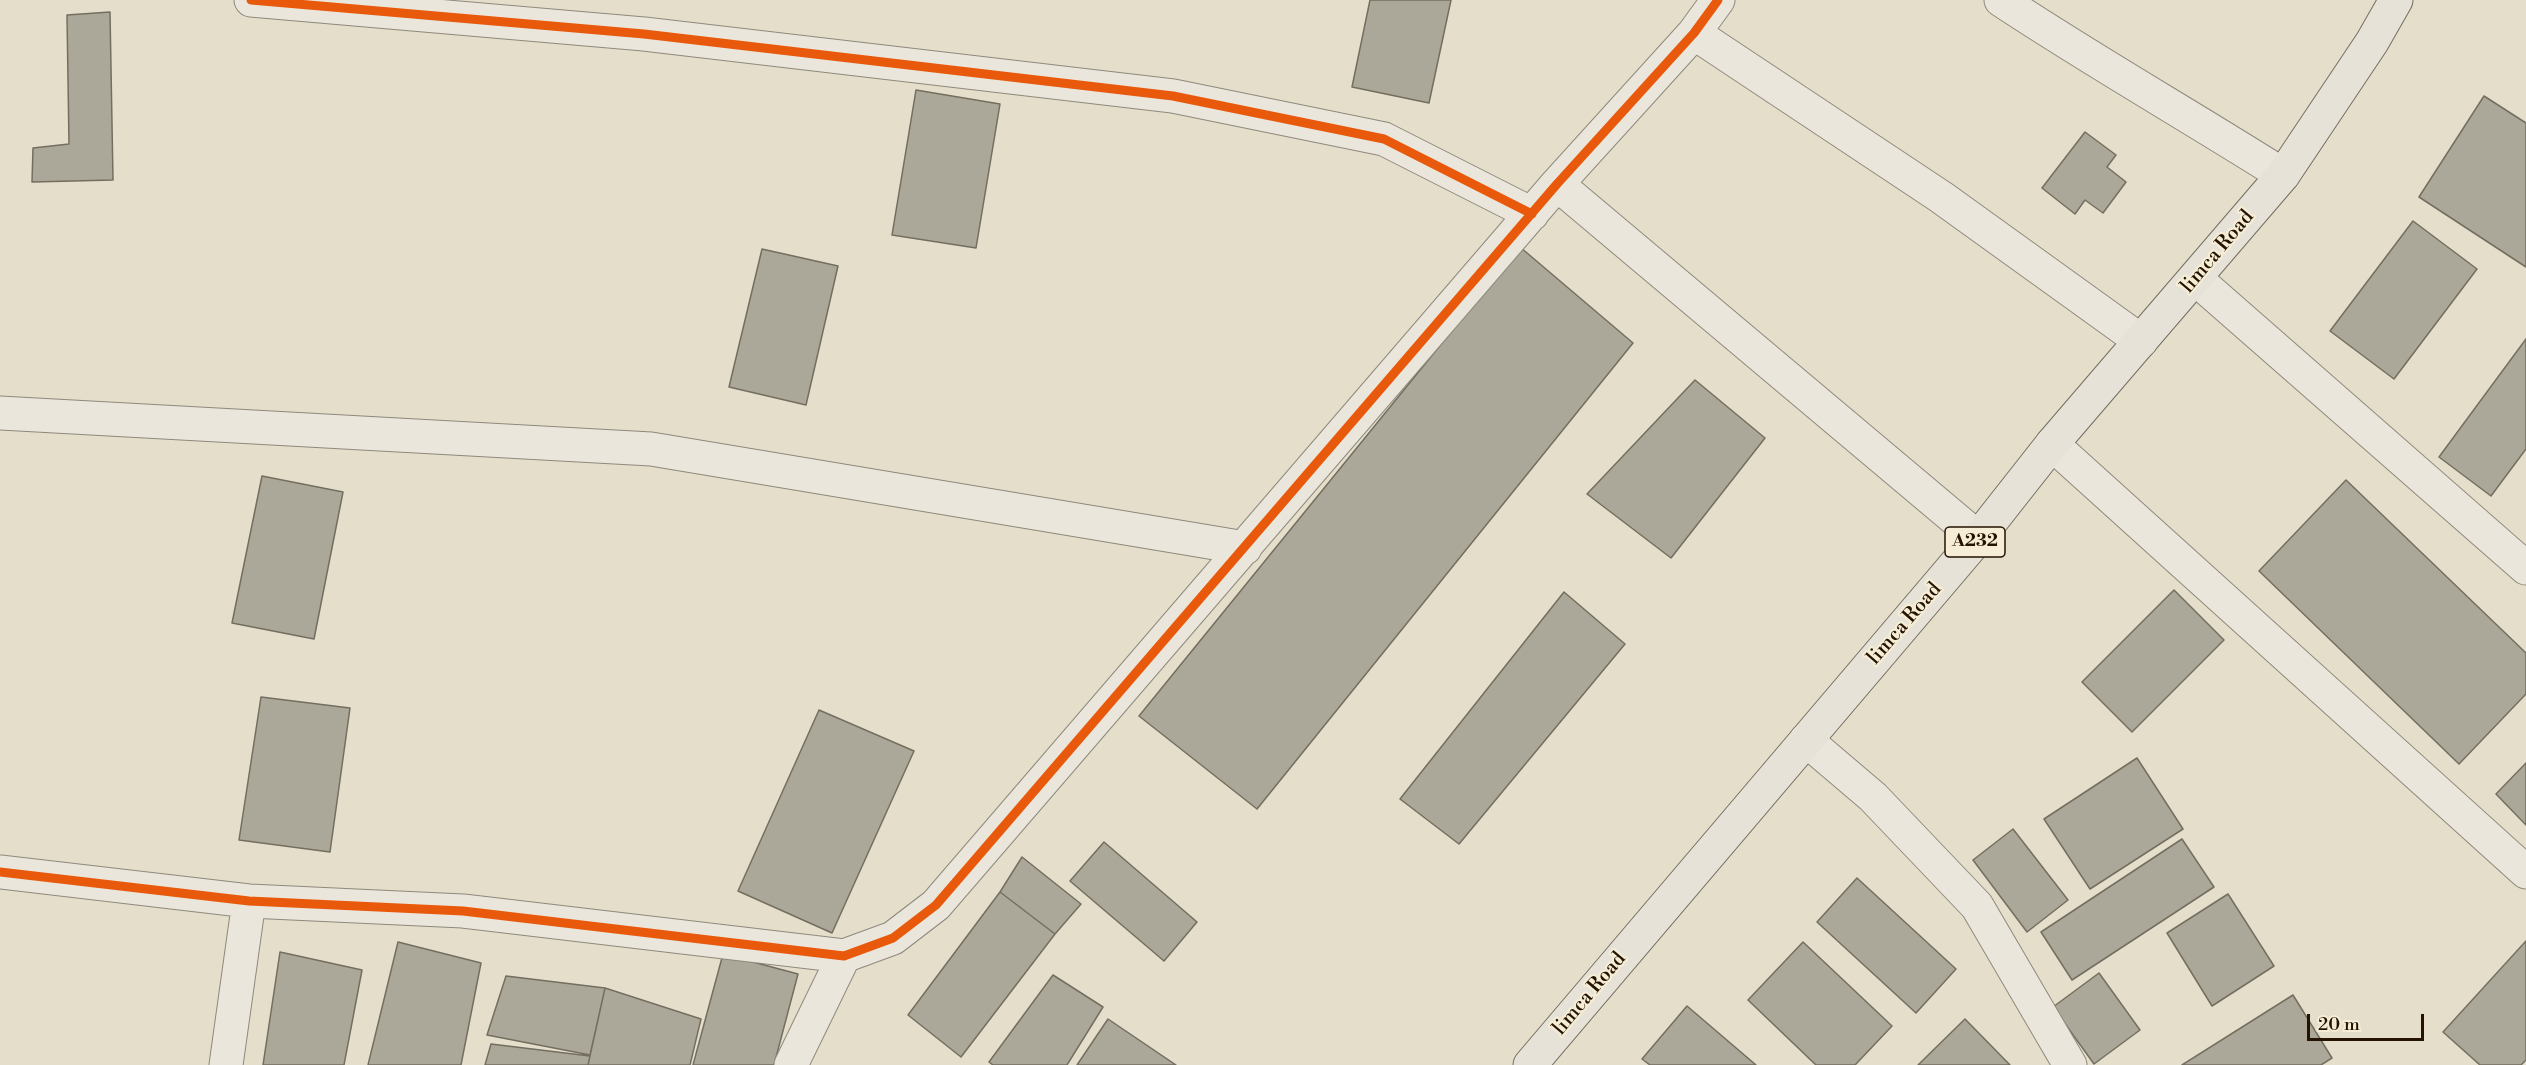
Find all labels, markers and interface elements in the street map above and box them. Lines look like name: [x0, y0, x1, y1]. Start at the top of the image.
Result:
street label: limca Road: [2176, 206, 2260, 298]
road number: A232: [1945, 527, 2005, 557]
street label: limca Road: [1863, 578, 1947, 670]
street label: limca Road: [1548, 948, 1632, 1040]
scale bar: [2310, 1002, 2427, 1040]
text: 20 m: [2318, 1013, 2360, 1036]

